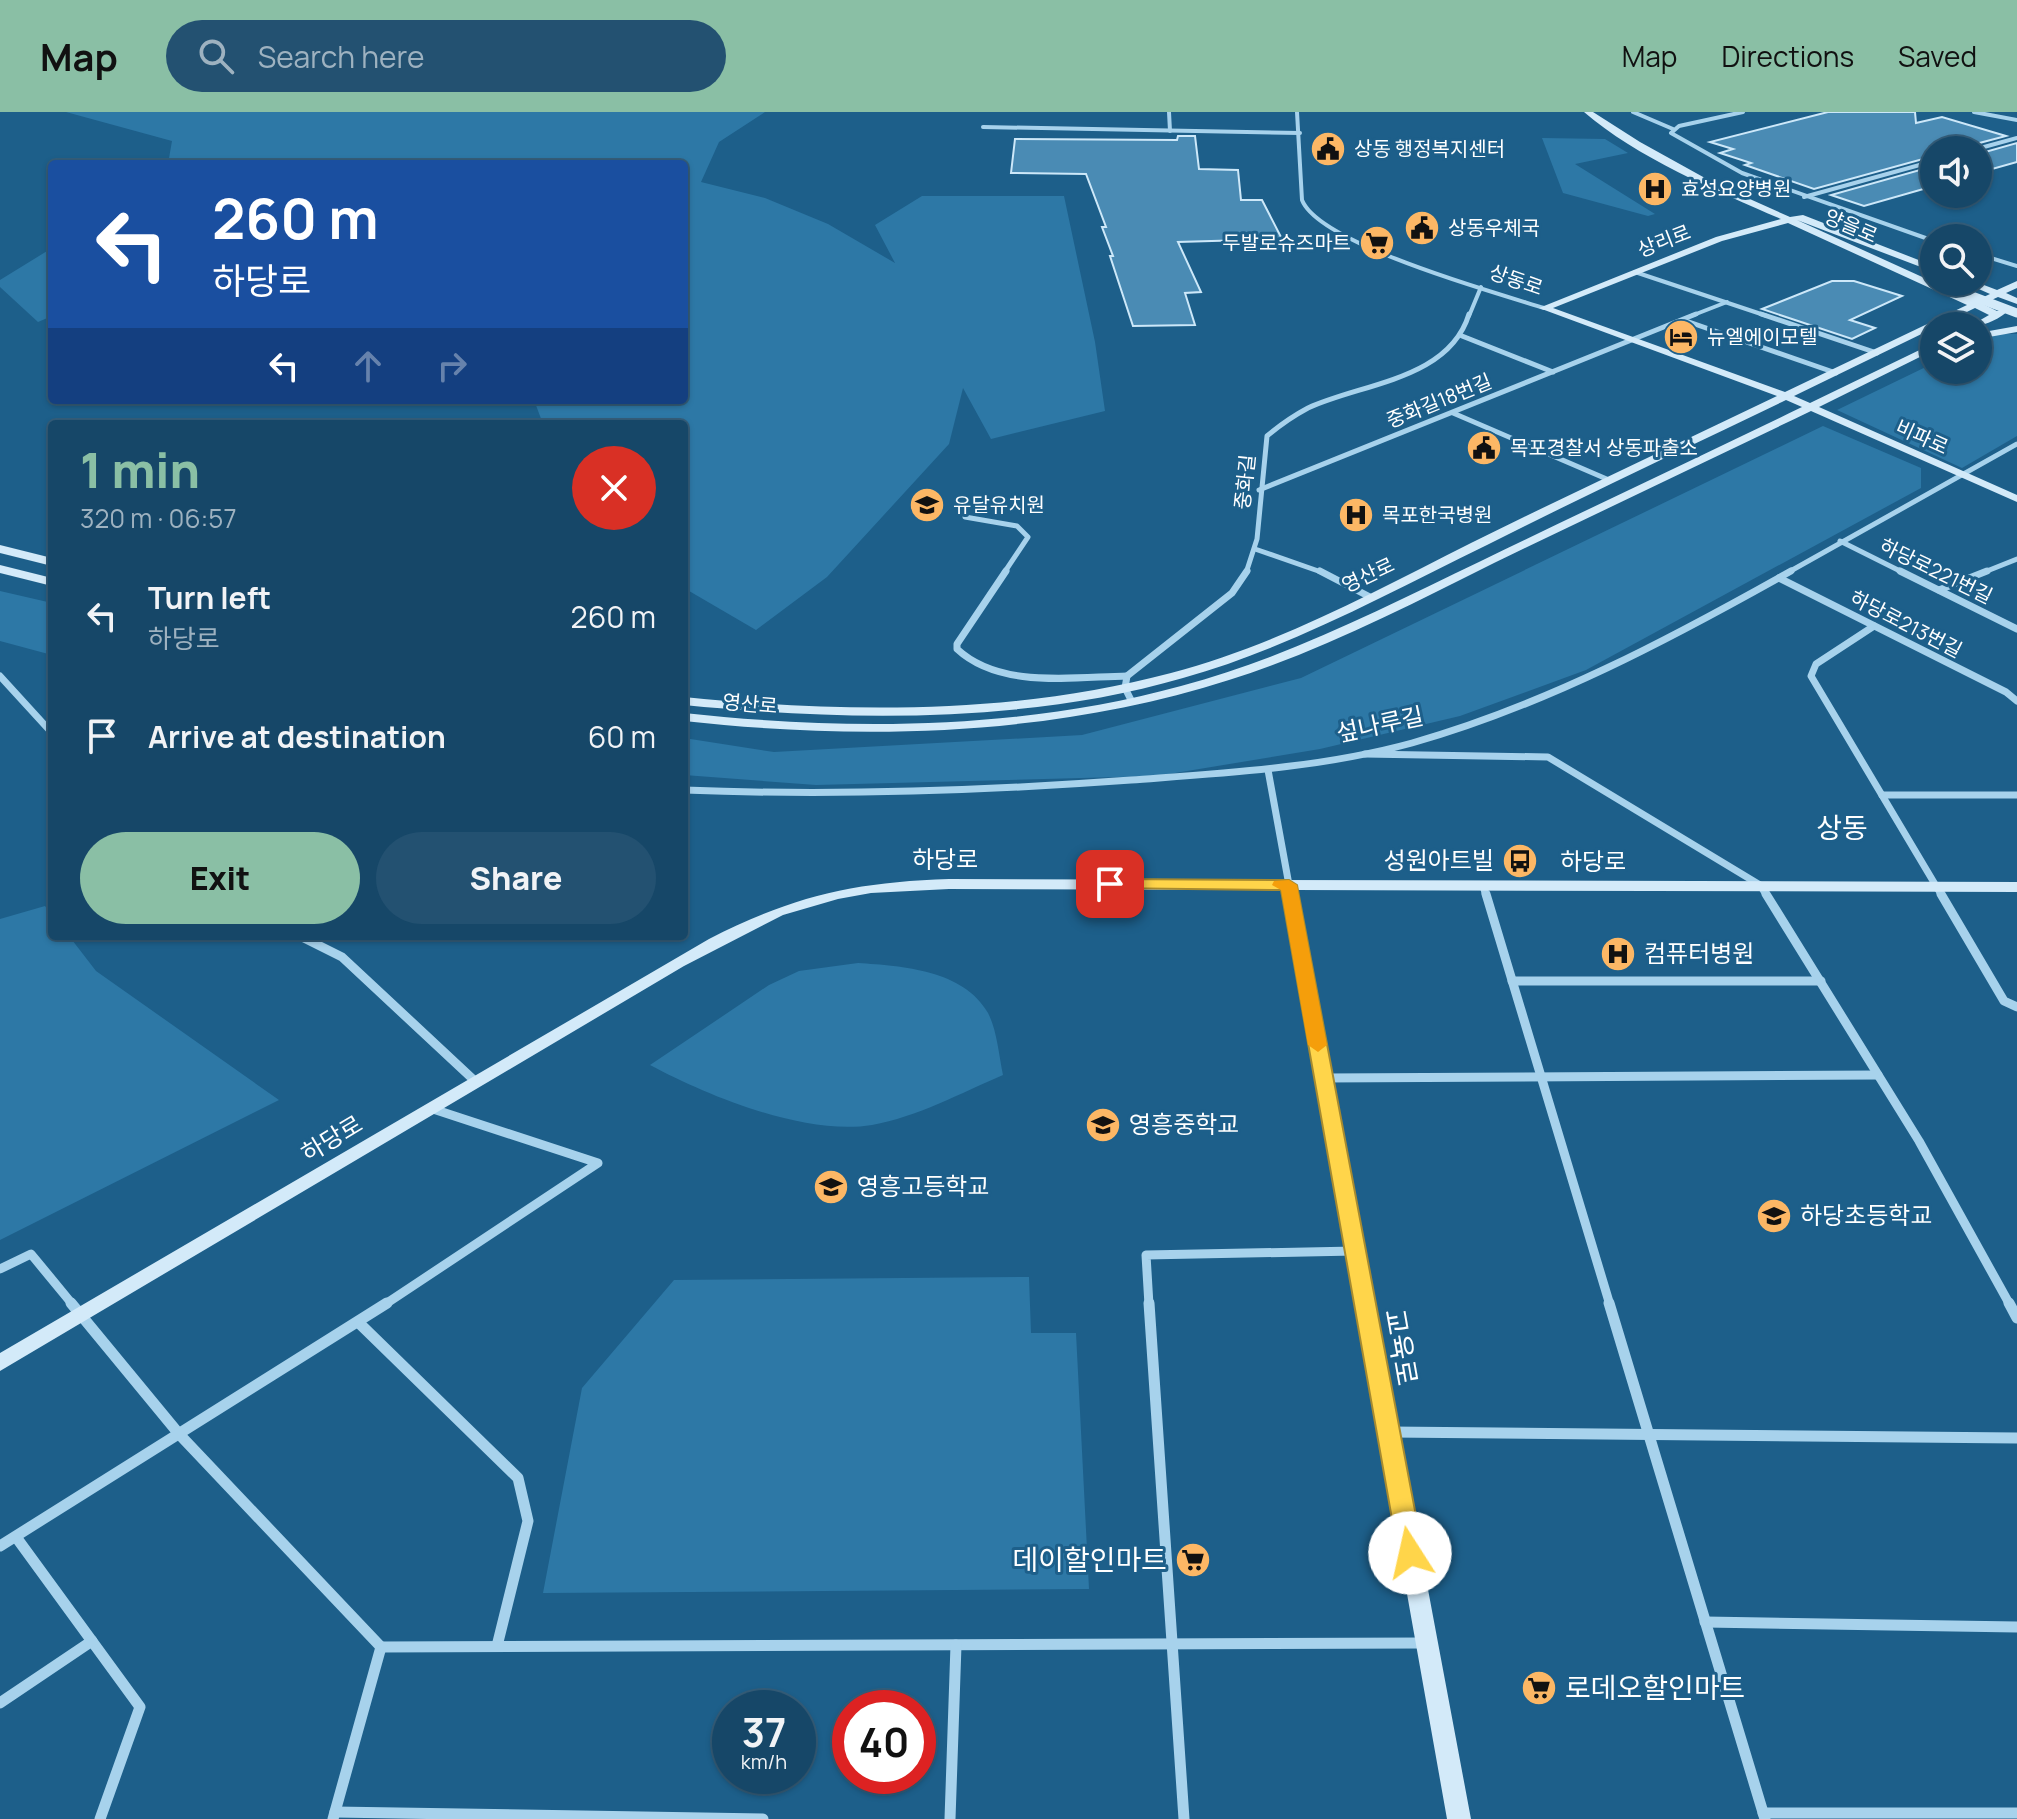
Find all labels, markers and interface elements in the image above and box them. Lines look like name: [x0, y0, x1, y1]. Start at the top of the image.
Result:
search box: [166, 20, 726, 92]
text: Map: [40, 30, 118, 82]
icon: search: [194, 34, 238, 78]
text: Search here: [258, 36, 425, 77]
text: Map: [1622, 37, 1677, 75]
text: Directions: [1721, 37, 1854, 75]
text: Saved: [1898, 37, 1977, 75]
public building icon: 상동 행정복지센터: [1309, 130, 1347, 168]
place label: 상동 행정복지센터: [1354, 135, 1505, 162]
map controls: [1920, 136, 1992, 384]
button: sound: [1920, 136, 1992, 208]
hospital icon: 효성요양병원: [1636, 170, 1674, 208]
place label: 효성요양병원: [1681, 175, 1791, 202]
text: 260 m: [212, 179, 379, 256]
icon: left: [80, 192, 184, 296]
street label: 양을로: [1821, 202, 1882, 249]
public building icon: 상동우체국: [1403, 209, 1441, 247]
place label: 상동우체국: [1448, 214, 1540, 241]
street label: 상리로: [1633, 218, 1694, 263]
supermarket icon: 두발로슈즈마트: [1358, 224, 1396, 262]
button: search: [1920, 224, 1992, 296]
place label: 두발로슈즈마트: [1222, 229, 1351, 256]
text: 하당로: [212, 256, 311, 305]
street label: 상동로: [1486, 258, 1547, 301]
button: layers: [1920, 312, 1992, 384]
hotel icon: 뉴엘에이모텔: [1662, 318, 1700, 356]
place label: 뉴엘에이모텔: [1707, 323, 1817, 350]
icon: left: [262, 344, 306, 388]
icon: ahead: [346, 344, 390, 388]
icon: right: [430, 344, 474, 388]
street label: 중화길18번길: [1382, 367, 1496, 434]
street label: 비파로: [1891, 413, 1953, 460]
public building icon: 목포경찰서 상동파출소: [1465, 429, 1503, 467]
place label: 목포경찰서 상동파출소: [1510, 434, 1698, 461]
text: 1 min: [80, 437, 200, 502]
button: close: [572, 446, 656, 530]
street label: 중화길: [1228, 453, 1261, 511]
school or university icon: 유달유치원: [908, 486, 946, 524]
place label: 유달유치원: [953, 491, 1045, 518]
hospital icon: 목포한국병원: [1337, 496, 1375, 534]
text: 320 m · 06:57: [80, 500, 236, 536]
place label: 목포한국병원: [1382, 501, 1492, 528]
street label: 하당로221번길: [1875, 532, 1997, 610]
street label: 영산로: [1337, 551, 1399, 598]
text: Turn left: [148, 577, 271, 618]
street label: 하당로213번길: [1846, 584, 1967, 663]
icon: left: [80, 594, 124, 638]
text: 260 m: [571, 596, 656, 637]
text: 하당로: [148, 620, 220, 656]
street label: 영산로: [721, 688, 779, 719]
street label: 섶나루길: [1333, 698, 1426, 749]
icon: arrive: [80, 714, 124, 758]
text: Arrive at destination: [148, 716, 446, 757]
text: 60 m: [588, 716, 656, 757]
district label: 상동: [1816, 808, 1868, 846]
button: Exit: [80, 832, 360, 924]
button: Share: [376, 832, 656, 924]
street label: 하당로: [912, 842, 978, 875]
bus stop icon: 성원아트빌: [1501, 842, 1539, 880]
place label: 성원아트빌: [1384, 843, 1494, 876]
street label: 하당로: [1560, 844, 1626, 877]
pin: [1076, 850, 1144, 918]
icon: arrive: [1088, 862, 1132, 906]
hospital icon: 컴퓨터병원: [1599, 935, 1637, 973]
place label: 컴퓨터병원: [1644, 936, 1754, 969]
school or university icon: 영흥중학교: [1084, 1106, 1122, 1144]
street label: 하당로: [294, 1107, 368, 1169]
place label: 영흥중학교: [1129, 1107, 1239, 1140]
school or university icon: 영흥고등학교: [812, 1168, 850, 1206]
place label: 영흥고등학교: [857, 1169, 989, 1202]
school or university icon: 하당초등학교: [1755, 1197, 1793, 1235]
place label: 하당초등학교: [1800, 1198, 1932, 1231]
street label: 교육로: [1377, 1305, 1427, 1388]
position arrow: [1368, 1511, 1452, 1595]
place label: 데이할인마트: [1012, 1540, 1167, 1578]
supermarket icon: 데이할인마트: [1174, 1541, 1212, 1579]
place label: 로데오할인마트: [1565, 1668, 1745, 1706]
supermarket icon: 로데오할인마트: [1520, 1669, 1558, 1707]
speed limit sign: 40: [832, 1690, 936, 1794]
text: 37: [742, 1704, 786, 1759]
text: km/h: [741, 1748, 787, 1775]

